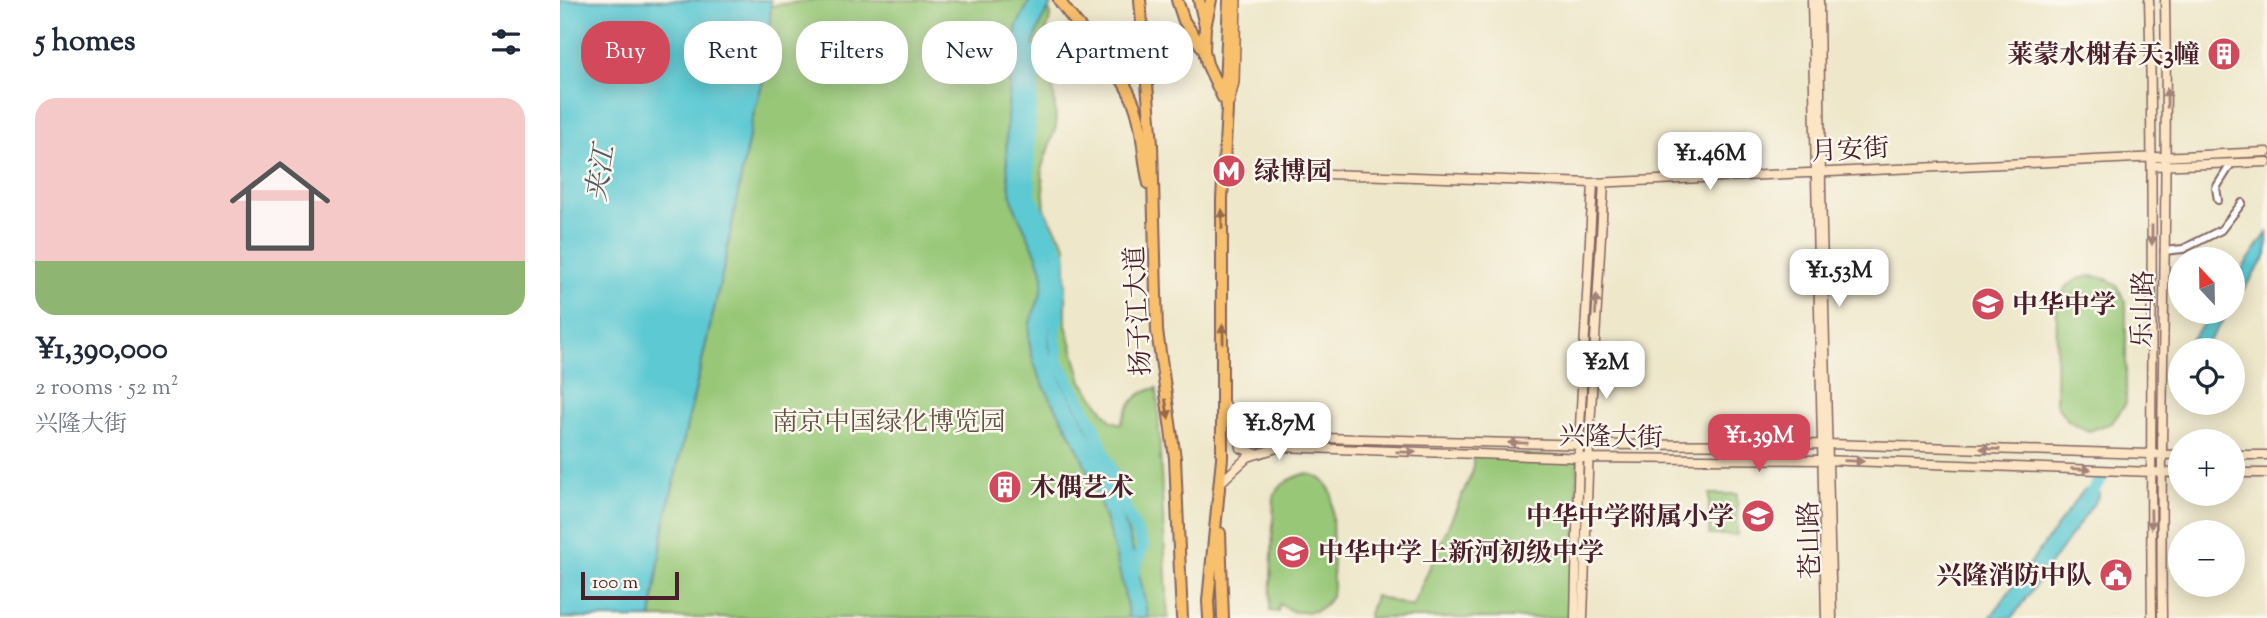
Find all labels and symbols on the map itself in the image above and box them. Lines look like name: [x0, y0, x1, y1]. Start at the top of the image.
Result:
building icon: 莱蒙水榭春天3幢: [2205, 35, 2243, 73]
place label: 莱蒙水榭春天3幢: [2007, 38, 2200, 75]
one-way arrow: [2161, 87, 2173, 109]
street label: 月安街: [1810, 131, 1890, 172]
pin: ¥1.46M: [1653, 132, 1767, 192]
water label: 夹江: [578, 139, 627, 204]
metro station icon: 绿博园: [1210, 152, 1248, 190]
place label: 绿博园: [1254, 155, 1332, 192]
one-way arrow: [1216, 208, 1228, 230]
one-way arrow: [2146, 224, 2158, 246]
street label: 扬子江大道: [1118, 245, 1161, 377]
north arrow: [2168, 247, 2245, 324]
pin: ¥1.53M: [1782, 250, 1896, 309]
street label: 乐山路: [2125, 270, 2164, 348]
school or university icon: 中华中学: [1969, 285, 2007, 323]
place label: 中华中学: [2012, 288, 2116, 325]
one-way arrow: [1591, 294, 1602, 316]
one-way arrow: [1217, 322, 1229, 344]
pin: ¥2M: [1572, 342, 1640, 401]
one-way arrow: [1162, 398, 1173, 420]
pin: ¥1.87M: [1222, 402, 1336, 462]
park label: 南京中国绿化博览园: [772, 405, 1006, 442]
pin: ¥1.39M: [1702, 414, 1816, 474]
street label: 兴隆大街: [1559, 419, 1663, 458]
one-way arrow: [1506, 438, 1528, 449]
one-way arrow: [1979, 444, 2001, 455]
one-way arrow: [1395, 446, 1417, 457]
one-way arrow: [1843, 456, 1865, 467]
one-way arrow: [2070, 464, 2092, 475]
building icon: 木偶艺术: [986, 468, 1024, 506]
place label: 木偶艺术: [1030, 471, 1134, 508]
school or university icon: 中华中学附属小学: [1739, 497, 1777, 535]
place label: 中华中学附属小学: [1526, 500, 1734, 537]
street label: 苍山路: [1792, 500, 1831, 580]
one-way arrow: [2145, 509, 2157, 531]
school or university icon: 中华中学上新河初级中学: [1274, 533, 1312, 571]
place label: 中华中学上新河初级中学: [1318, 536, 1604, 573]
public building icon: 兴隆消防中队: [2097, 556, 2135, 594]
place label: 兴隆消防中队: [1936, 559, 2092, 596]
scale bar: [581, 569, 679, 601]

